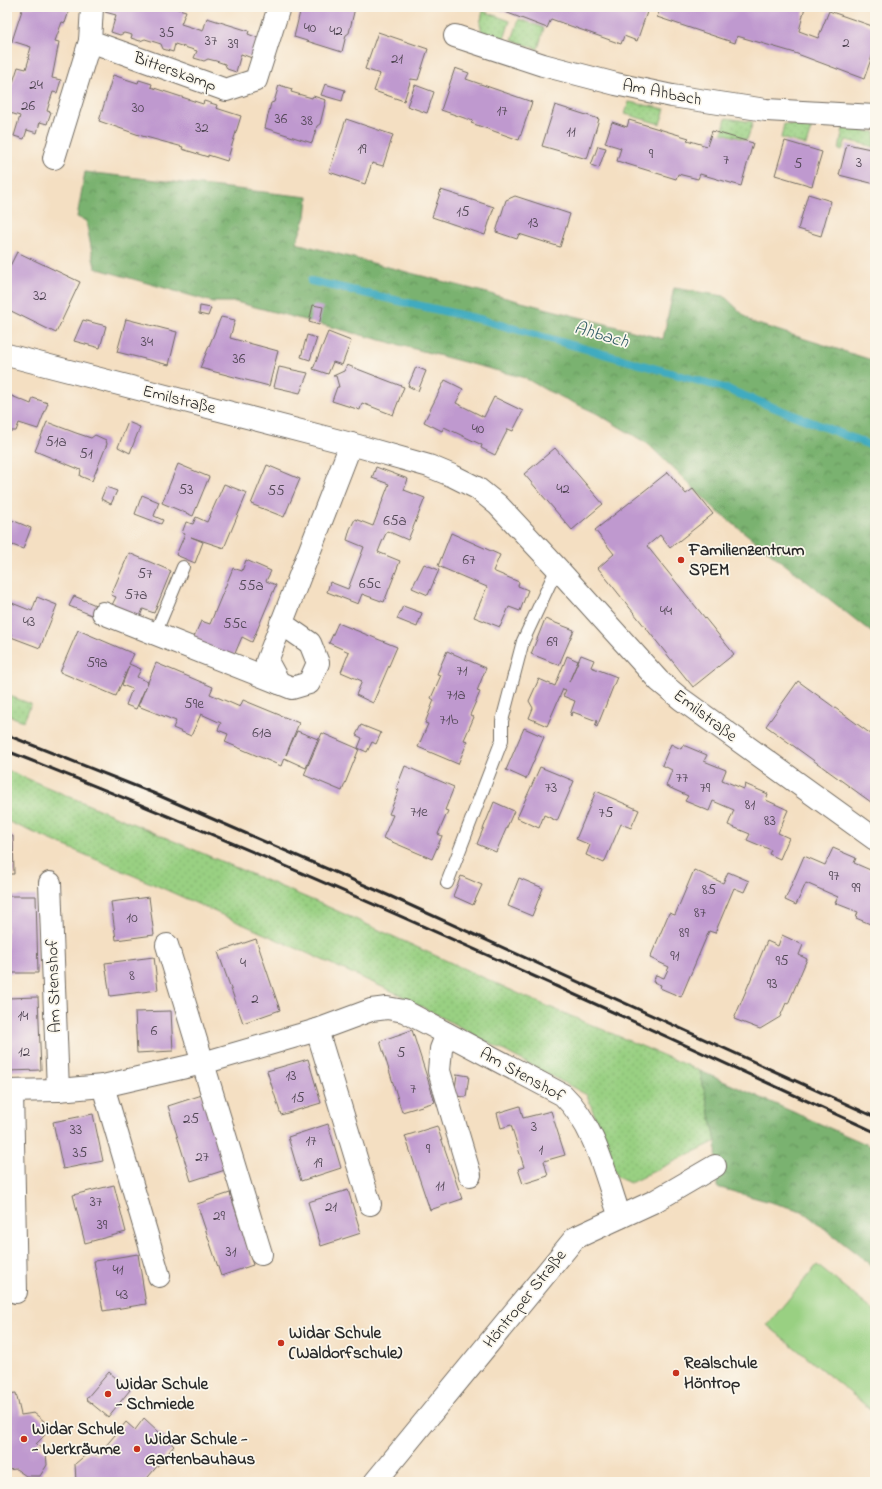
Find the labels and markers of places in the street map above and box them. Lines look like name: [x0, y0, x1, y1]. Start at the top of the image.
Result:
place label: Familienzentrum SPEM: [688, 538, 804, 583]
marker: Familienzentrum SPEM: [676, 555, 686, 565]
place label: Widar Schule (Waldorfschule): [289, 1321, 402, 1366]
marker: Widar Schule (Waldorfschule): [276, 1338, 286, 1348]
place label: Realschule Höntrop: [684, 1351, 759, 1396]
marker: Realschule Höntrop: [671, 1368, 681, 1378]
place label: Widar Schule - Schmiede: [115, 1372, 209, 1417]
marker: Widar Schule - Schmiede: [103, 1389, 113, 1399]
place label: Widar Schule - Werkräume: [31, 1417, 125, 1462]
place label: Widar Schule - Gartenbauhaus: [145, 1427, 256, 1472]
marker: Widar Schule - Werkräume: [19, 1434, 29, 1444]
marker: Widar Schule - Gartenbauhaus: [132, 1444, 142, 1454]

